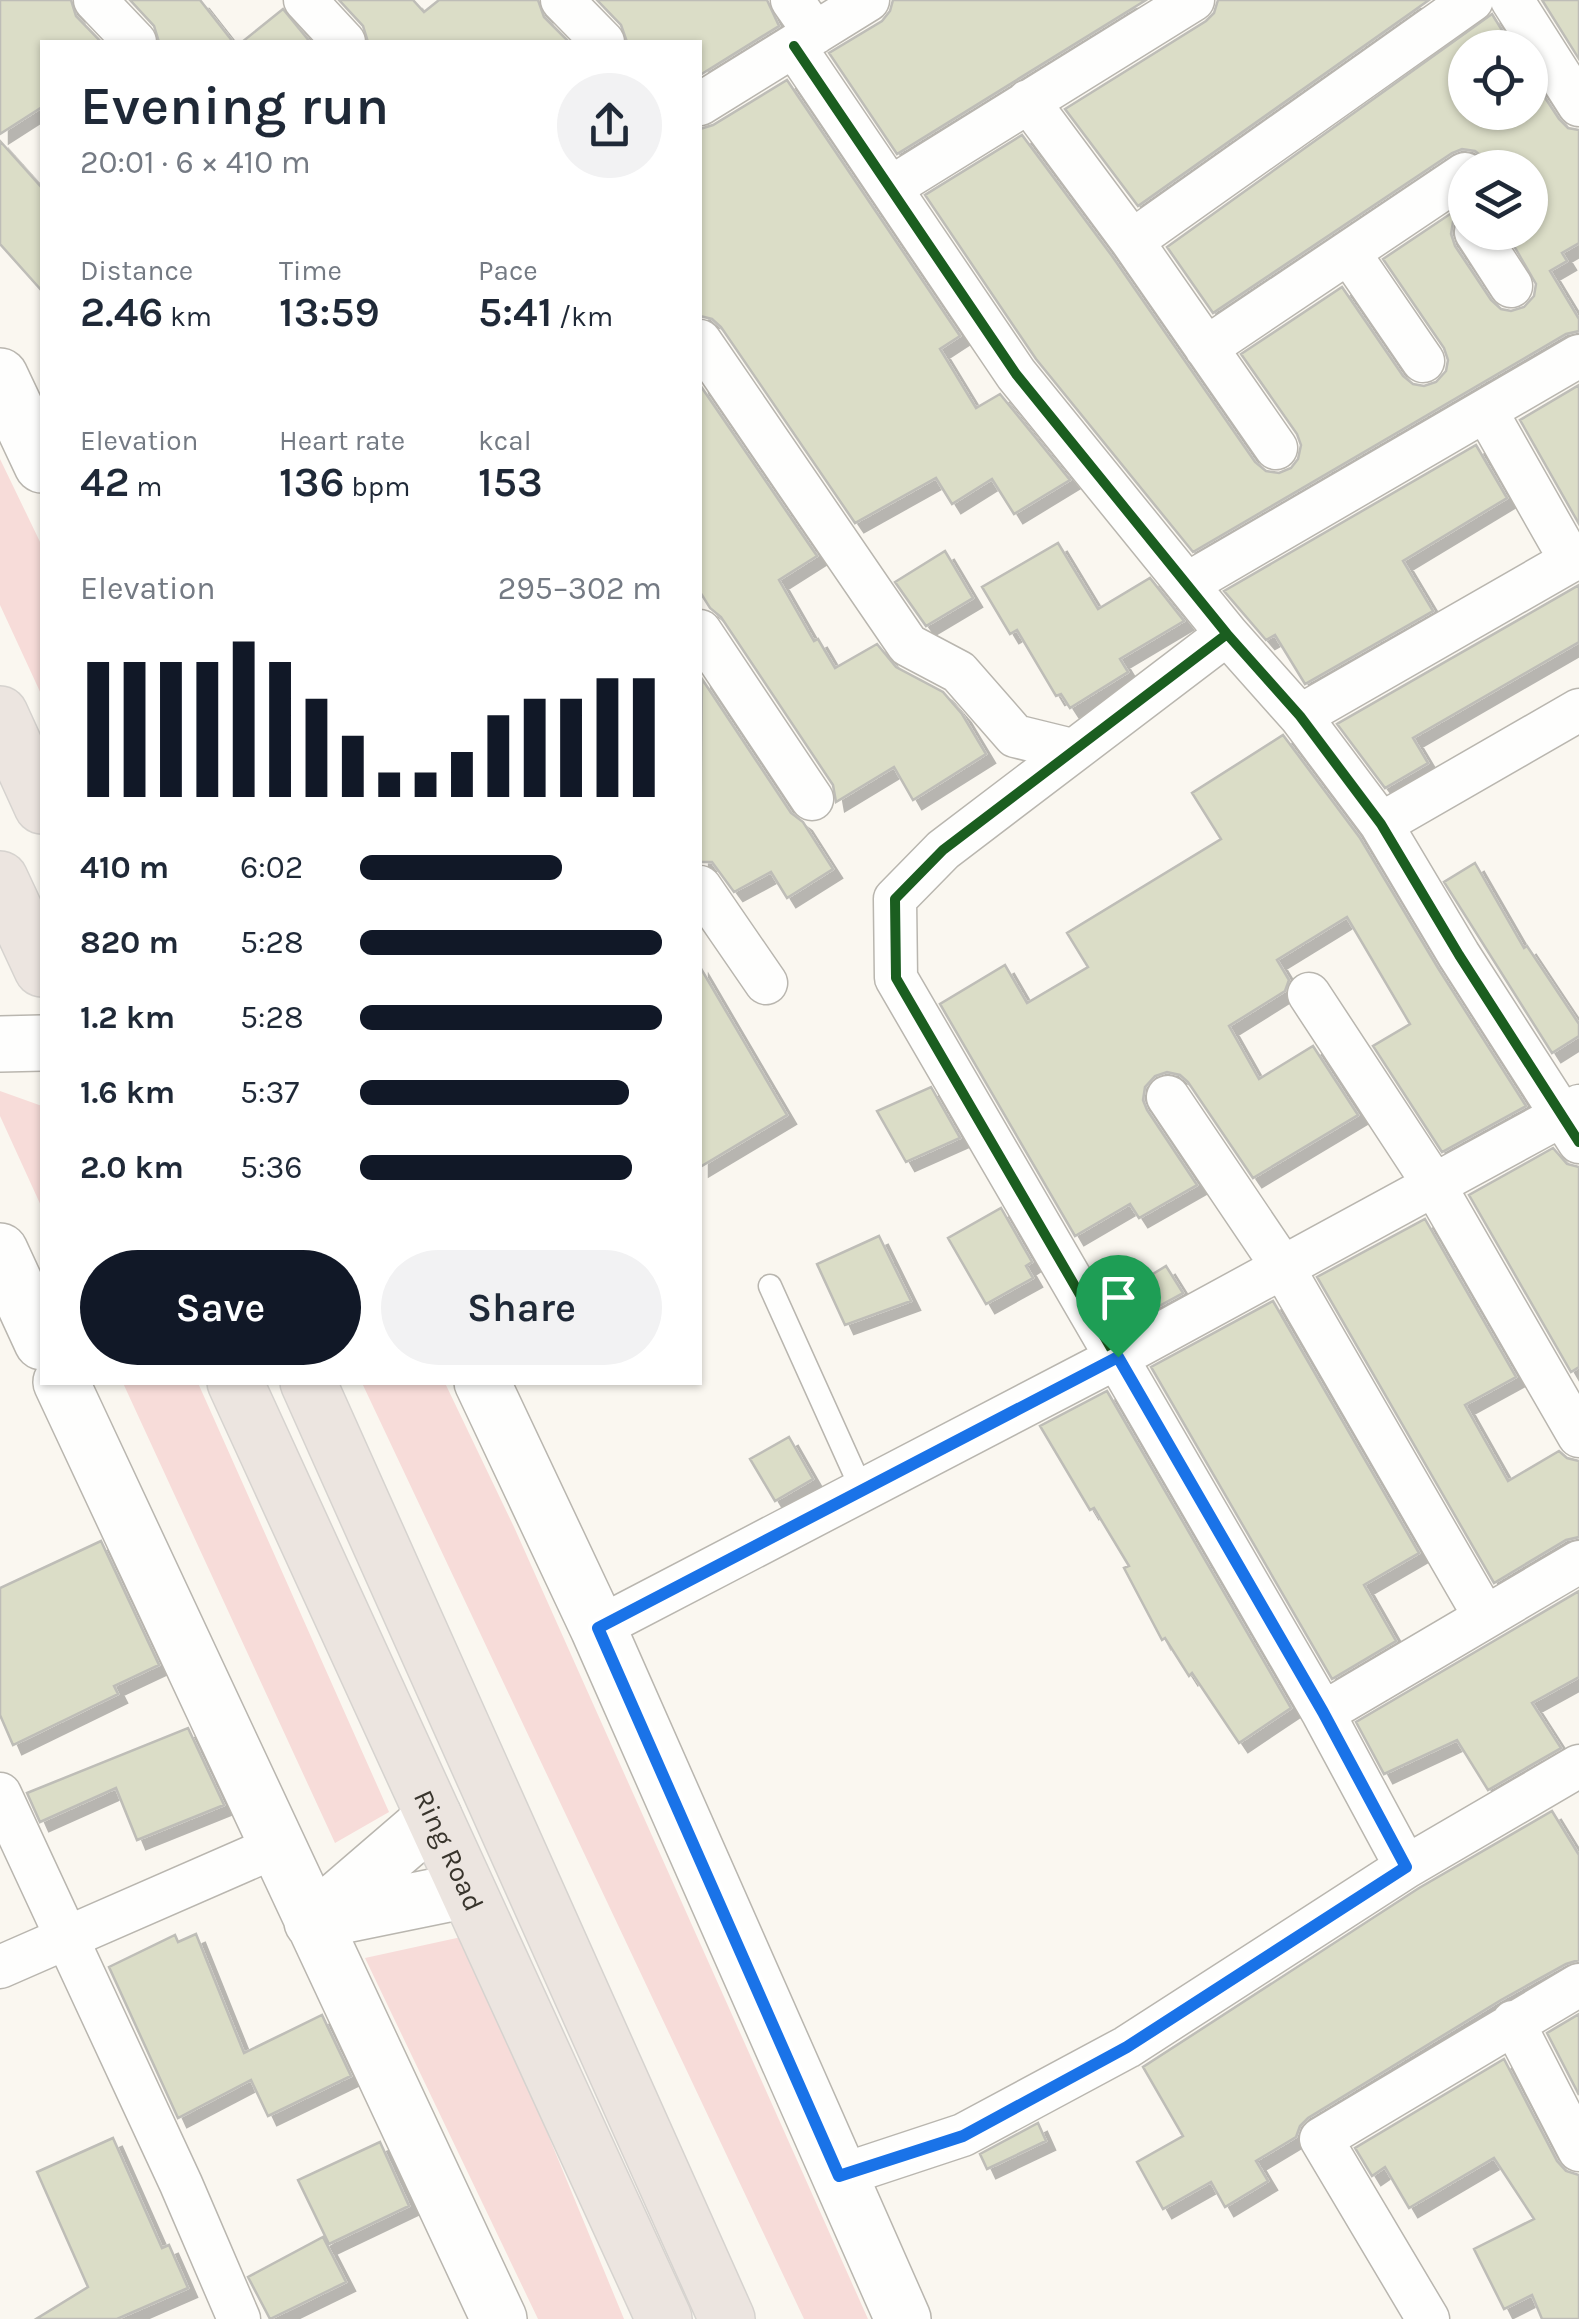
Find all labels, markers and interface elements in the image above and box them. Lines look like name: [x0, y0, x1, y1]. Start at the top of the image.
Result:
map controls: [1448, 30, 1548, 250]
button: locate: [1448, 30, 1548, 130]
button: share: [557, 73, 662, 178]
text: Evening run: [80, 74, 389, 138]
text: 20:01 · 6 × 410 m: [80, 144, 311, 181]
button: layers: [1448, 150, 1548, 250]
text: Distance: [80, 254, 193, 287]
text: Time: [279, 254, 342, 287]
text: Pace: [478, 254, 538, 287]
text: 2.46: [80, 287, 163, 337]
text: 13:59: [279, 287, 380, 337]
text: 5:41: [478, 287, 552, 337]
text: km: [163, 300, 212, 333]
text: /km: [552, 300, 613, 333]
text: Elevation: [80, 424, 199, 457]
text: Heart rate: [279, 424, 405, 457]
text: kcal: [478, 424, 531, 457]
text: 42: [80, 457, 130, 507]
text: 136: [279, 457, 345, 507]
text: 153: [478, 457, 543, 507]
text: m: [130, 470, 163, 503]
text: bpm: [345, 470, 410, 503]
text: Elevation: [80, 570, 215, 607]
text: 295–302 m: [498, 570, 662, 607]
text: 410 m: [80, 849, 169, 886]
text: 6:02: [240, 849, 303, 886]
text: 820 m: [80, 924, 179, 961]
text: 5:28: [240, 924, 304, 961]
text: 1.2 km: [80, 999, 175, 1036]
text: 5:28: [240, 999, 304, 1036]
text: 1.6 km: [80, 1074, 175, 1111]
text: 5:37: [240, 1074, 299, 1111]
text: 2.0 km: [80, 1149, 184, 1186]
text: 5:36: [240, 1149, 303, 1186]
button: Save: [80, 1250, 361, 1365]
button: Share: [381, 1250, 662, 1365]
pin: [1076, 1255, 1161, 1358]
icon: arrive: [1091, 1270, 1146, 1325]
street label: Ring Road: [407, 1785, 491, 1916]

